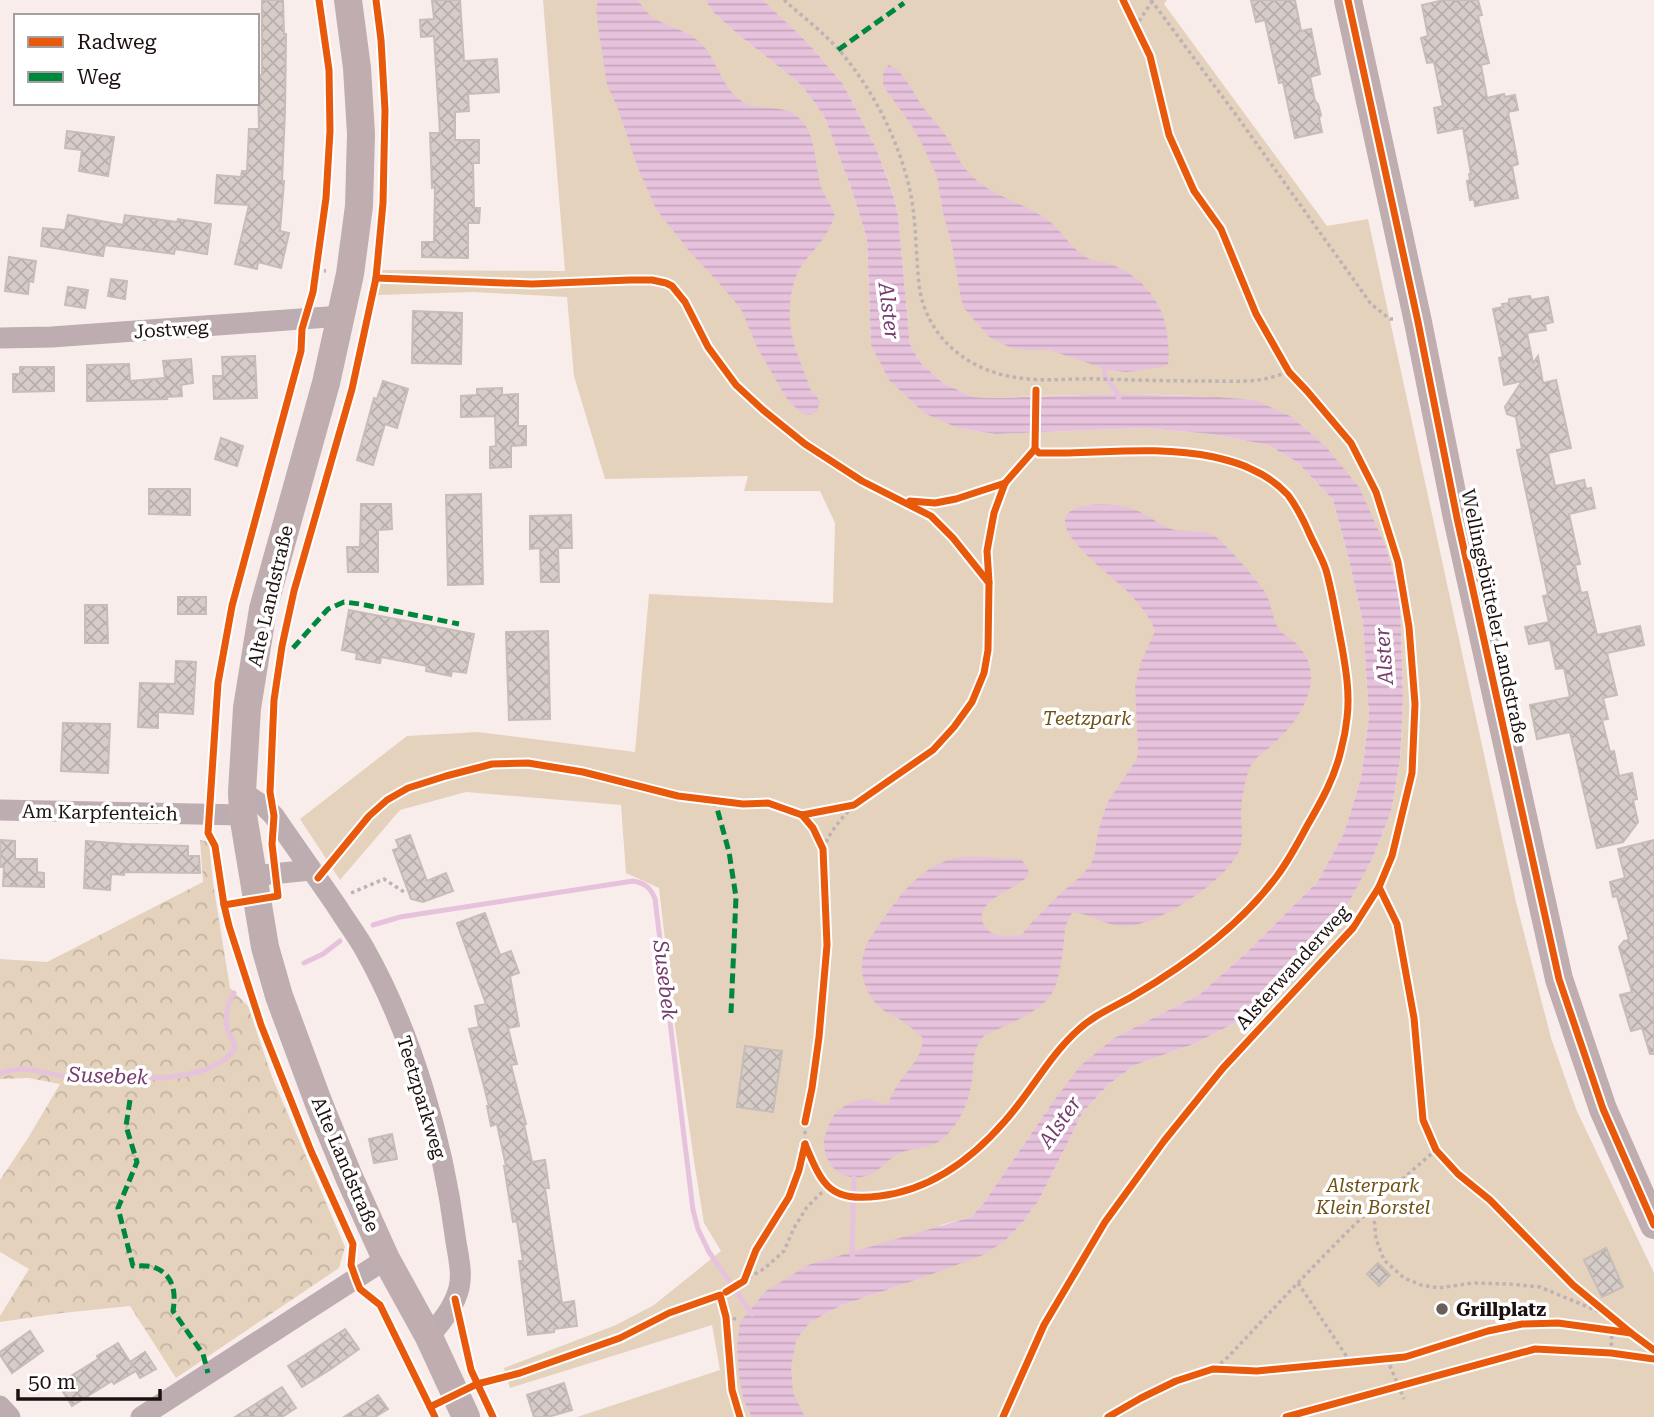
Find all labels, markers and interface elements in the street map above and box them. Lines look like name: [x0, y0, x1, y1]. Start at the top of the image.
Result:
legend: [14, 14, 259, 105]
text: Radweg: [77, 30, 156, 54]
text: Weg: [77, 65, 121, 89]
water label: Alster: [873, 279, 904, 341]
street label: Jostweg: [133, 315, 209, 344]
street label: Wellingsbütteler Landstraße: [1456, 487, 1533, 745]
street label: Alte Landstraße: [243, 523, 298, 669]
water label: Alster: [1370, 626, 1398, 687]
park label: Teetzpark: [1043, 707, 1132, 730]
street label: Am Karpfenteich: [22, 800, 178, 825]
street label: Alsterwanderweg: [1231, 900, 1354, 1034]
water label: Susebek: [648, 938, 682, 1022]
street label: Teetzparkweg: [392, 1033, 451, 1162]
water label: Susebek: [66, 1063, 149, 1089]
water label: Alster: [1033, 1092, 1086, 1154]
street label: Alte Landstraße: [307, 1093, 384, 1235]
park label: Alsterpark Klein Borstel: [1315, 1174, 1431, 1219]
place label: Grillplatz: [1456, 1298, 1546, 1321]
marker: Grillplatz: [1434, 1301, 1450, 1317]
scale bar: [18, 1358, 159, 1402]
text: 50 m: [28, 1370, 76, 1394]

